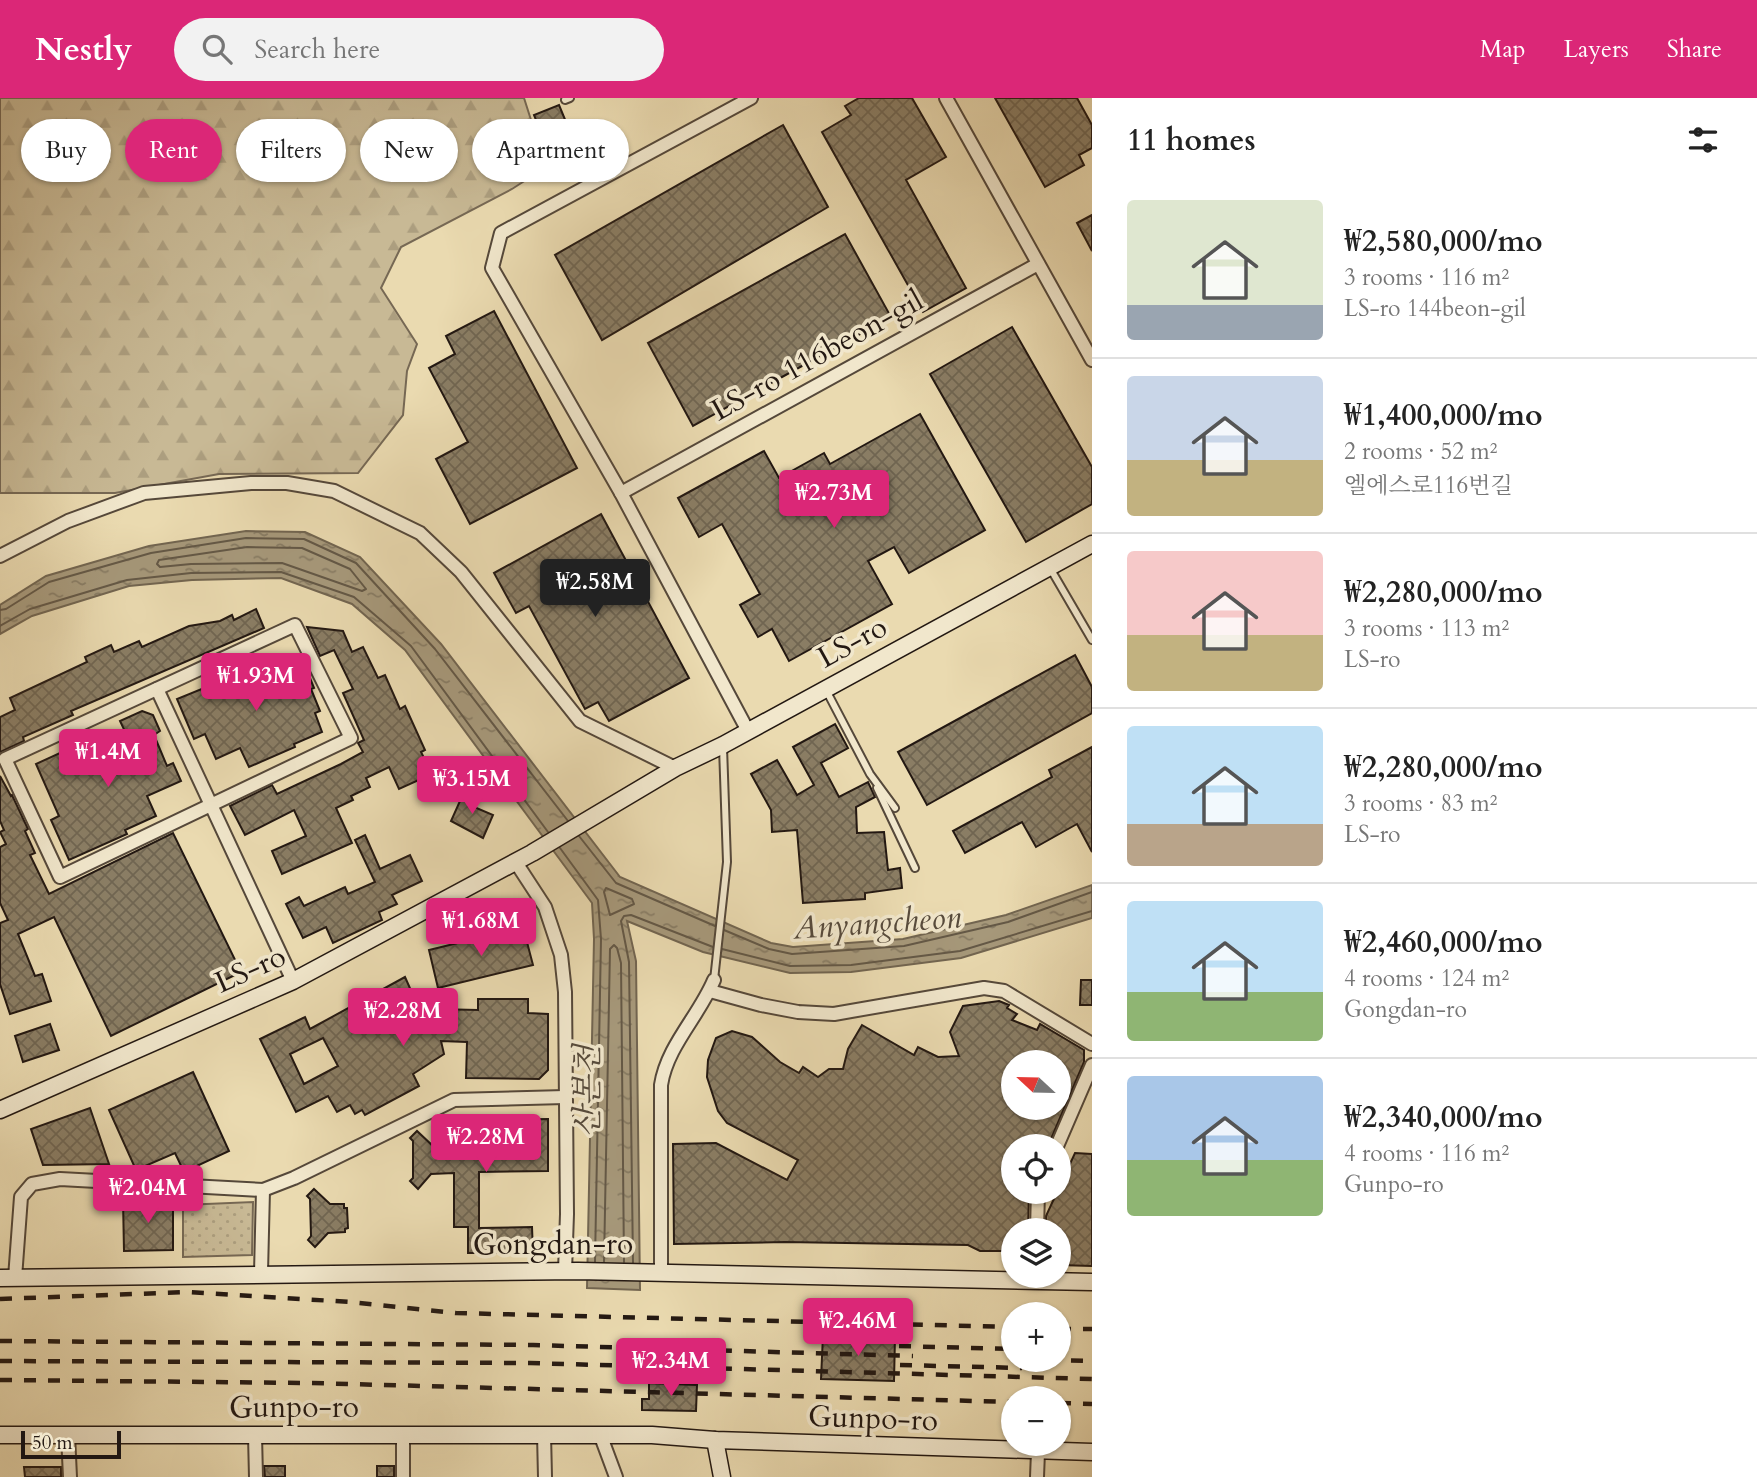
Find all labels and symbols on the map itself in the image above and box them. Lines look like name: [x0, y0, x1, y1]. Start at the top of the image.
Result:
street label: LS-ro 116beon-gil: [704, 280, 931, 431]
pin: ₩2.73M: [777, 470, 891, 530]
pin: ₩2.58M: [538, 560, 652, 619]
street label: LS-ro: [810, 607, 894, 678]
pin: ₩1.93M: [199, 654, 313, 713]
pin: ₩1.4M: [59, 730, 157, 789]
pin: ₩3.15M: [415, 756, 529, 816]
water label: Anyangcheon: [791, 895, 963, 951]
pin: ₩1.68M: [424, 898, 538, 958]
street label: LS-ro: [208, 936, 292, 1003]
pin: ₩2.28M: [346, 988, 460, 1048]
water label: 산본천: [566, 1043, 610, 1137]
north arrow: [1001, 1050, 1071, 1120]
pin: ₩2.28M: [429, 1114, 543, 1174]
pin: ₩2.04M: [91, 1166, 205, 1225]
street label: Gongdan-ro: [473, 1224, 633, 1265]
pin: ₩2.46M: [801, 1298, 915, 1358]
pin: ₩2.34M: [614, 1338, 728, 1398]
street label: Gunpo-ro: [229, 1387, 359, 1428]
street label: Gunpo-ro: [807, 1396, 939, 1441]
scale bar: [21, 1428, 121, 1460]

